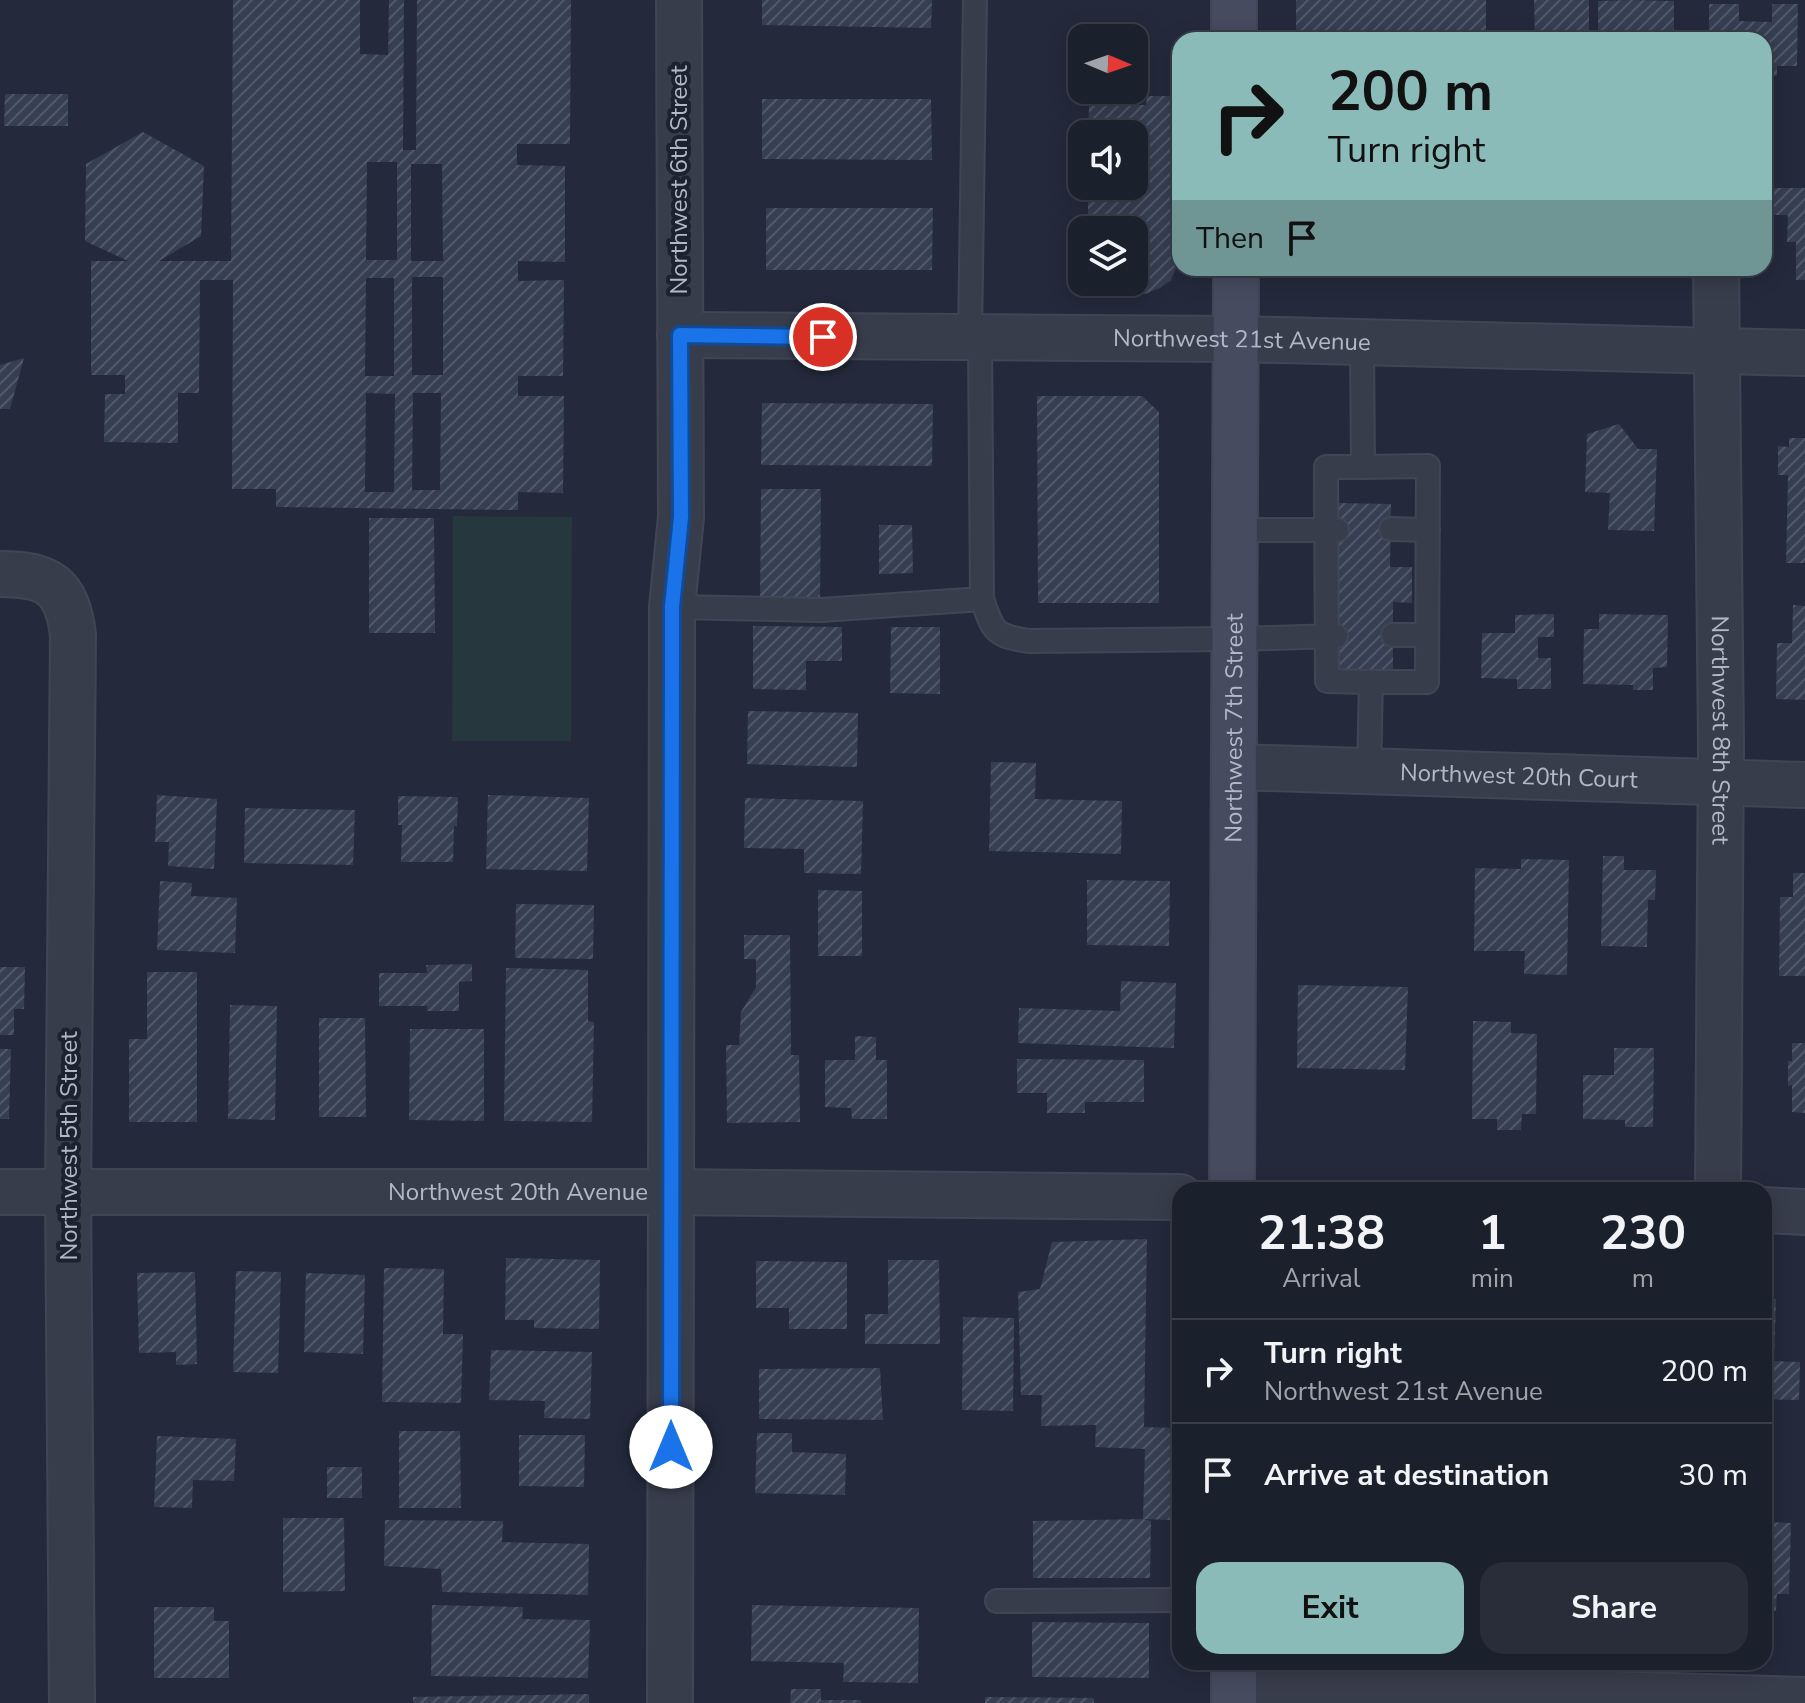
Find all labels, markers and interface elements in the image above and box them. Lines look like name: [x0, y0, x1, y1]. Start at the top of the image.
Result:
north arrow: [1068, 24, 1148, 104]
map controls: [1068, 24, 1148, 296]
text: 200 m: [1328, 53, 1493, 130]
icon: right: [1196, 64, 1300, 168]
street label: Northwest 6th Street: [663, 65, 695, 295]
button: sound: [1068, 120, 1148, 200]
text: Turn right: [1328, 126, 1485, 175]
button: layers: [1068, 216, 1148, 296]
icon: arrive: [1280, 216, 1324, 260]
text: Then: [1196, 218, 1264, 259]
pin: [789, 303, 857, 371]
icon: arrive: [801, 315, 845, 359]
street label: Northwest 21st Avenue: [1113, 322, 1371, 358]
street label: Northwest 7th Street: [1218, 613, 1251, 843]
street label: Northwest 8th Street: [1704, 615, 1737, 845]
street label: Northwest 20th Court: [1399, 756, 1639, 796]
street label: Northwest 5th Street: [53, 1031, 85, 1261]
street label: Northwest 20th Avenue: [388, 1176, 648, 1208]
text: 21:38: [1258, 1200, 1385, 1266]
text: 1: [1478, 1200, 1507, 1266]
text: 230: [1600, 1200, 1686, 1266]
text: Arrival: [1282, 1261, 1361, 1296]
text: min: [1471, 1261, 1514, 1296]
text: m: [1632, 1261, 1654, 1296]
text: Turn right: [1264, 1333, 1402, 1374]
icon: right: [1196, 1349, 1240, 1393]
text: 200 m: [1661, 1351, 1748, 1392]
text: Northwest 21st Avenue: [1264, 1374, 1543, 1409]
position arrow: [629, 1405, 713, 1489]
icon: arrive: [1196, 1453, 1240, 1497]
text: Arrive at destination: [1264, 1455, 1549, 1496]
text: 30 m: [1679, 1455, 1748, 1496]
button: Exit: [1196, 1562, 1464, 1654]
button: Share: [1480, 1562, 1748, 1654]

